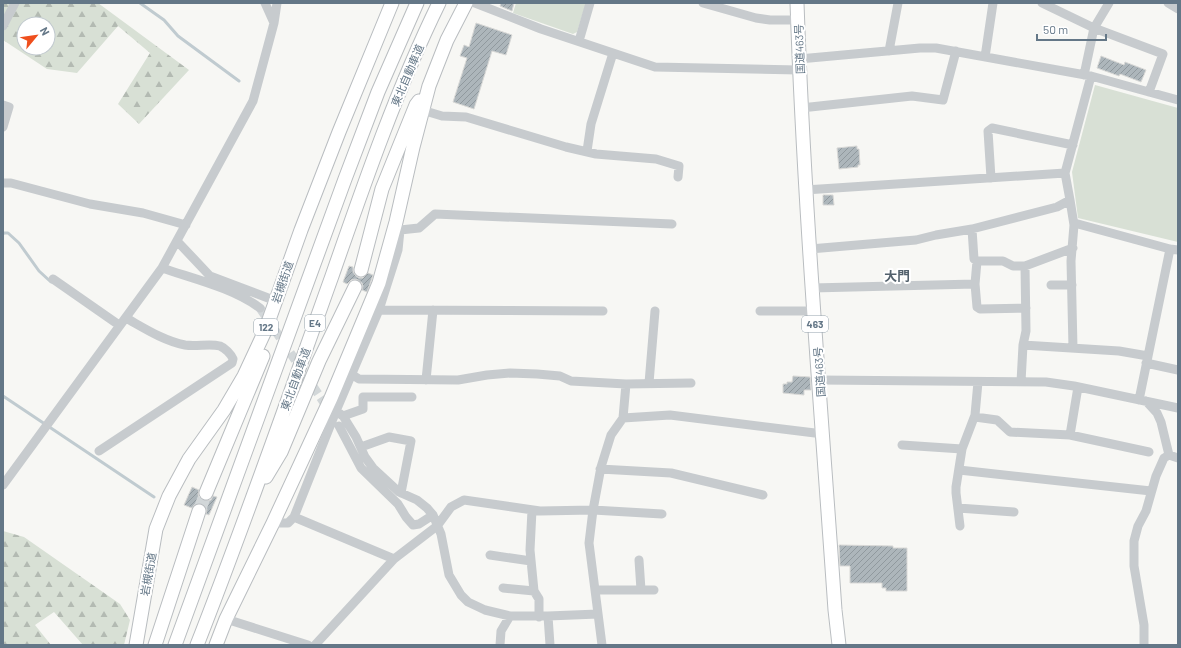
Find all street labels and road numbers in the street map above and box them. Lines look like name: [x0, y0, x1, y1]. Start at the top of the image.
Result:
street label: 国道463号: [792, 24, 806, 74]
street label: 東北自動車道: [388, 42, 426, 108]
street label: 岩槻街道: [269, 259, 295, 305]
road number: E4: [305, 315, 325, 331]
road number: 463: [802, 316, 828, 332]
road number: 122: [254, 319, 278, 335]
street label: 東北自動車道: [278, 346, 312, 412]
street label: 国道463号: [811, 346, 827, 398]
street label: 岩槻街道: [138, 551, 158, 597]

